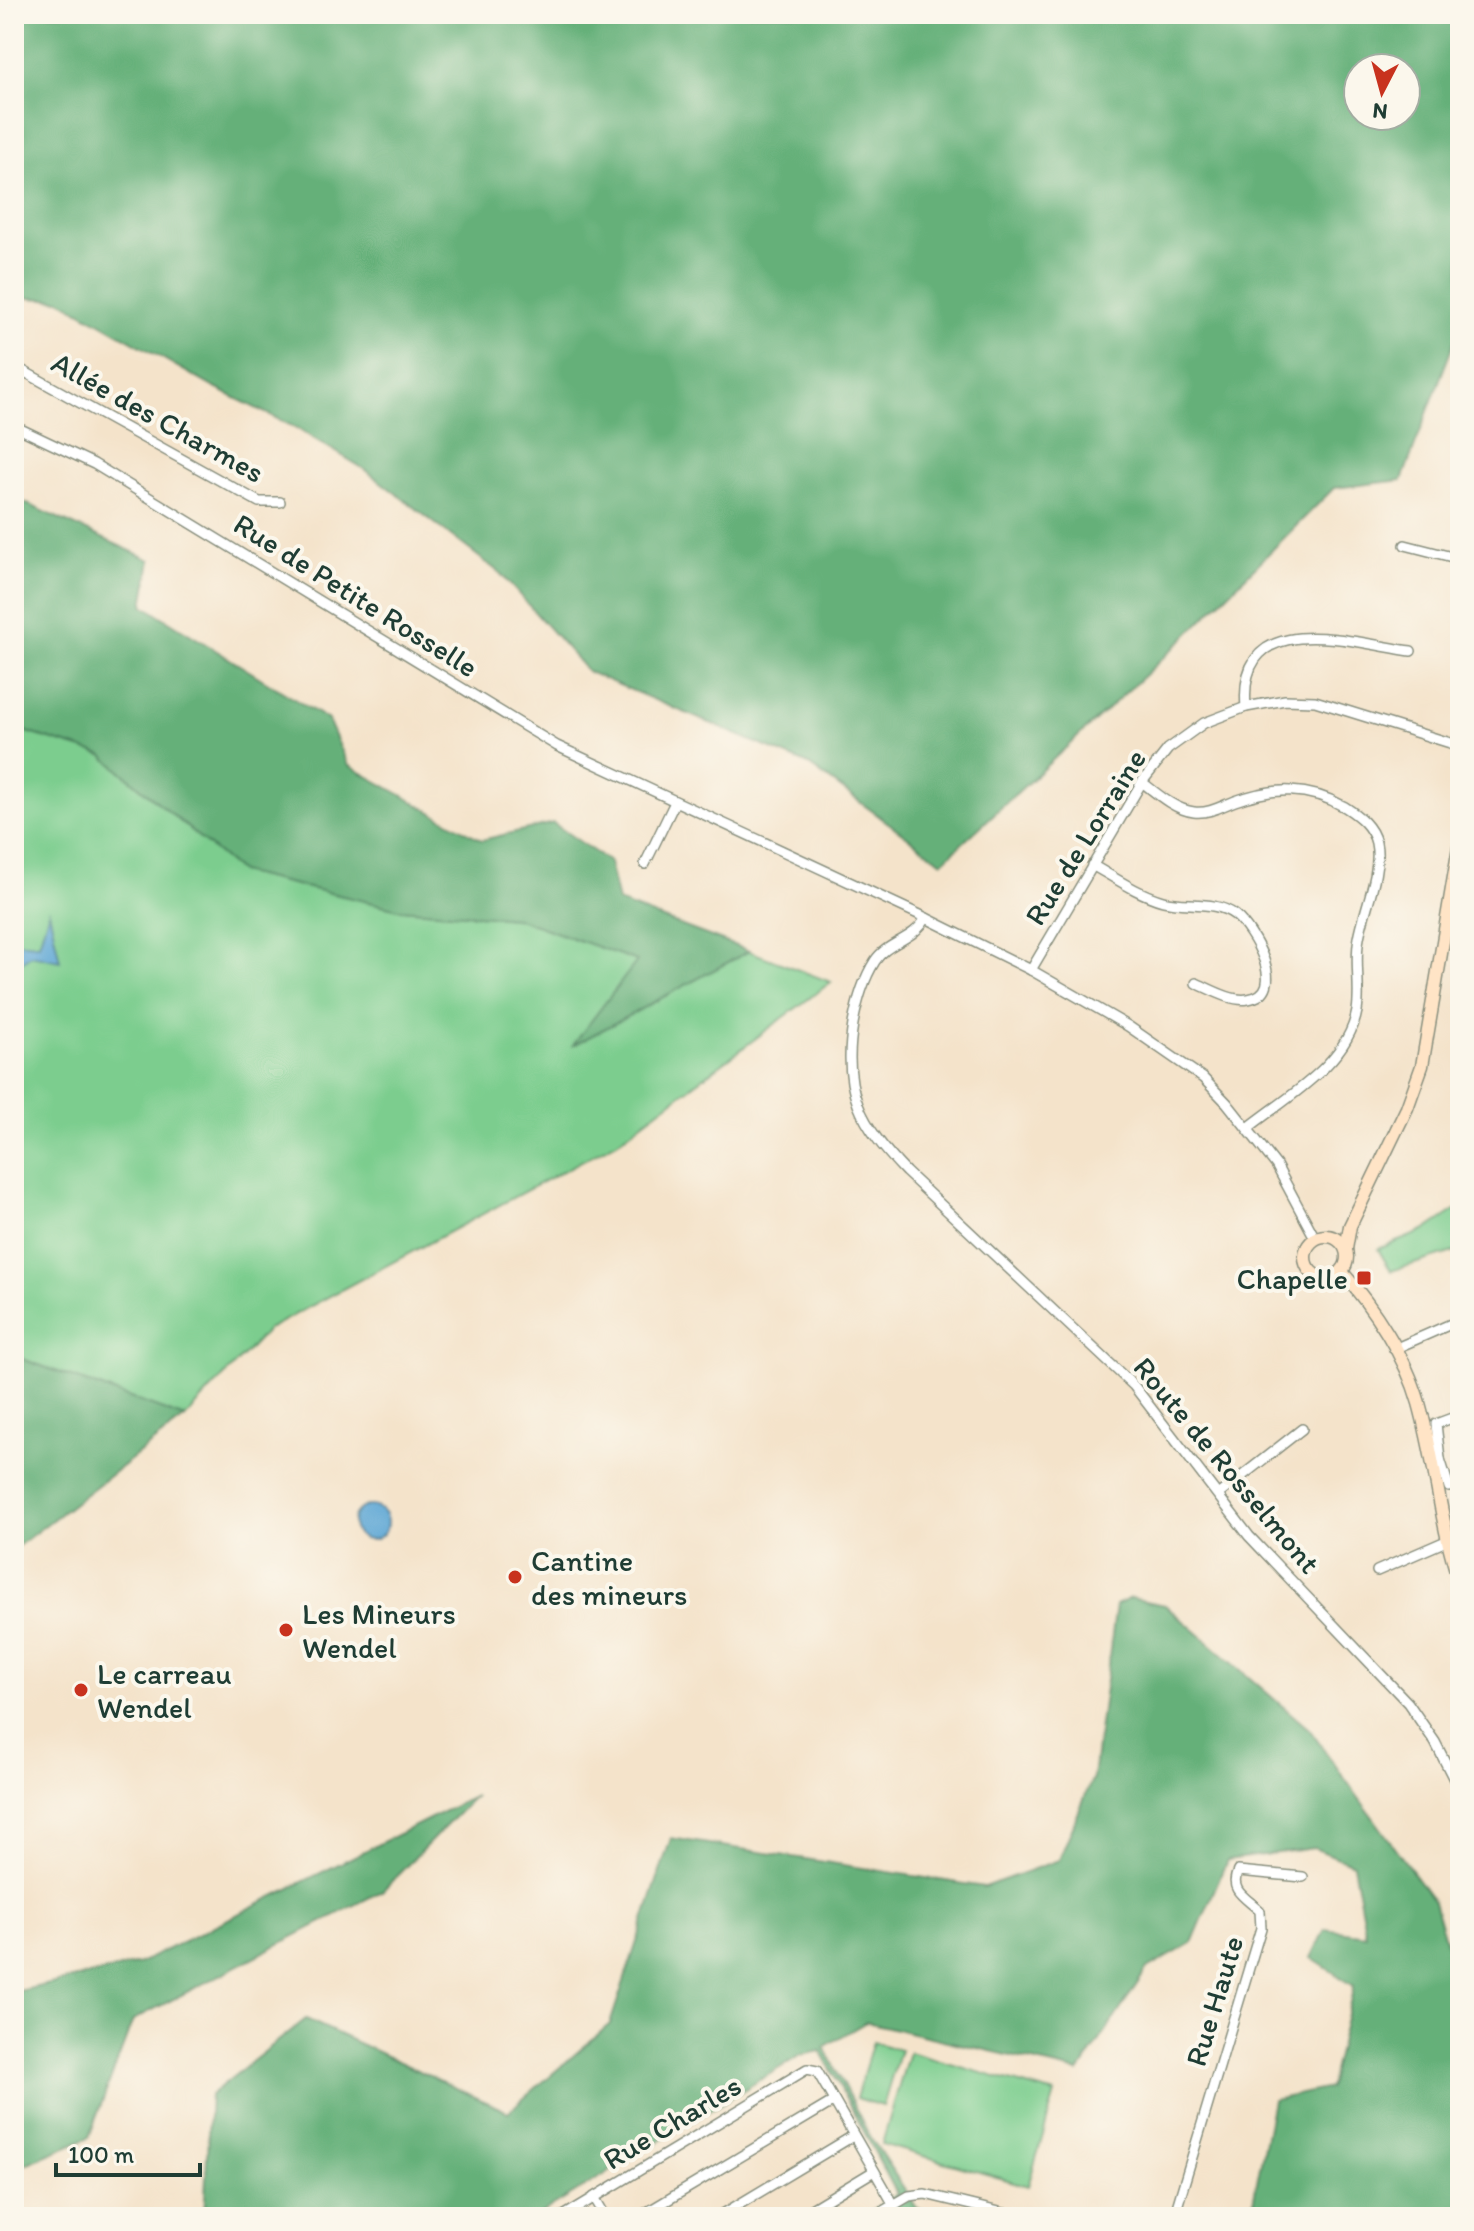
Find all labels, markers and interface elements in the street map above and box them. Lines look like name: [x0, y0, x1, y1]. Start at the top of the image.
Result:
north arrow: [1342, 52, 1422, 132]
text: N: [1371, 97, 1389, 126]
street label: Allée des Charmes: [45, 343, 271, 491]
street label: Rue de Petite Rosselle: [227, 505, 485, 685]
street label: Rue de Lorraine: [1016, 742, 1154, 932]
place label: Chapelle: [1236, 1260, 1348, 1297]
marker: Chapelle: [1355, 1269, 1373, 1287]
street label: Route de Rosselmont: [1126, 1349, 1328, 1581]
place label: Cantine des mineurs: [531, 1542, 688, 1613]
marker: Cantine des mineurs: [506, 1568, 524, 1586]
place label: Les Mineurs Wendel: [302, 1595, 456, 1666]
marker: Les Mineurs Wendel: [277, 1621, 295, 1639]
place label: Le carreau Wendel: [97, 1655, 232, 1726]
marker: Le carreau Wendel: [72, 1681, 90, 1699]
street label: Rue Haute: [1177, 1931, 1251, 2071]
street label: Rue Charles: [596, 2066, 748, 2178]
scale bar: [56, 2127, 200, 2177]
text: 100 m: [68, 2140, 134, 2169]

